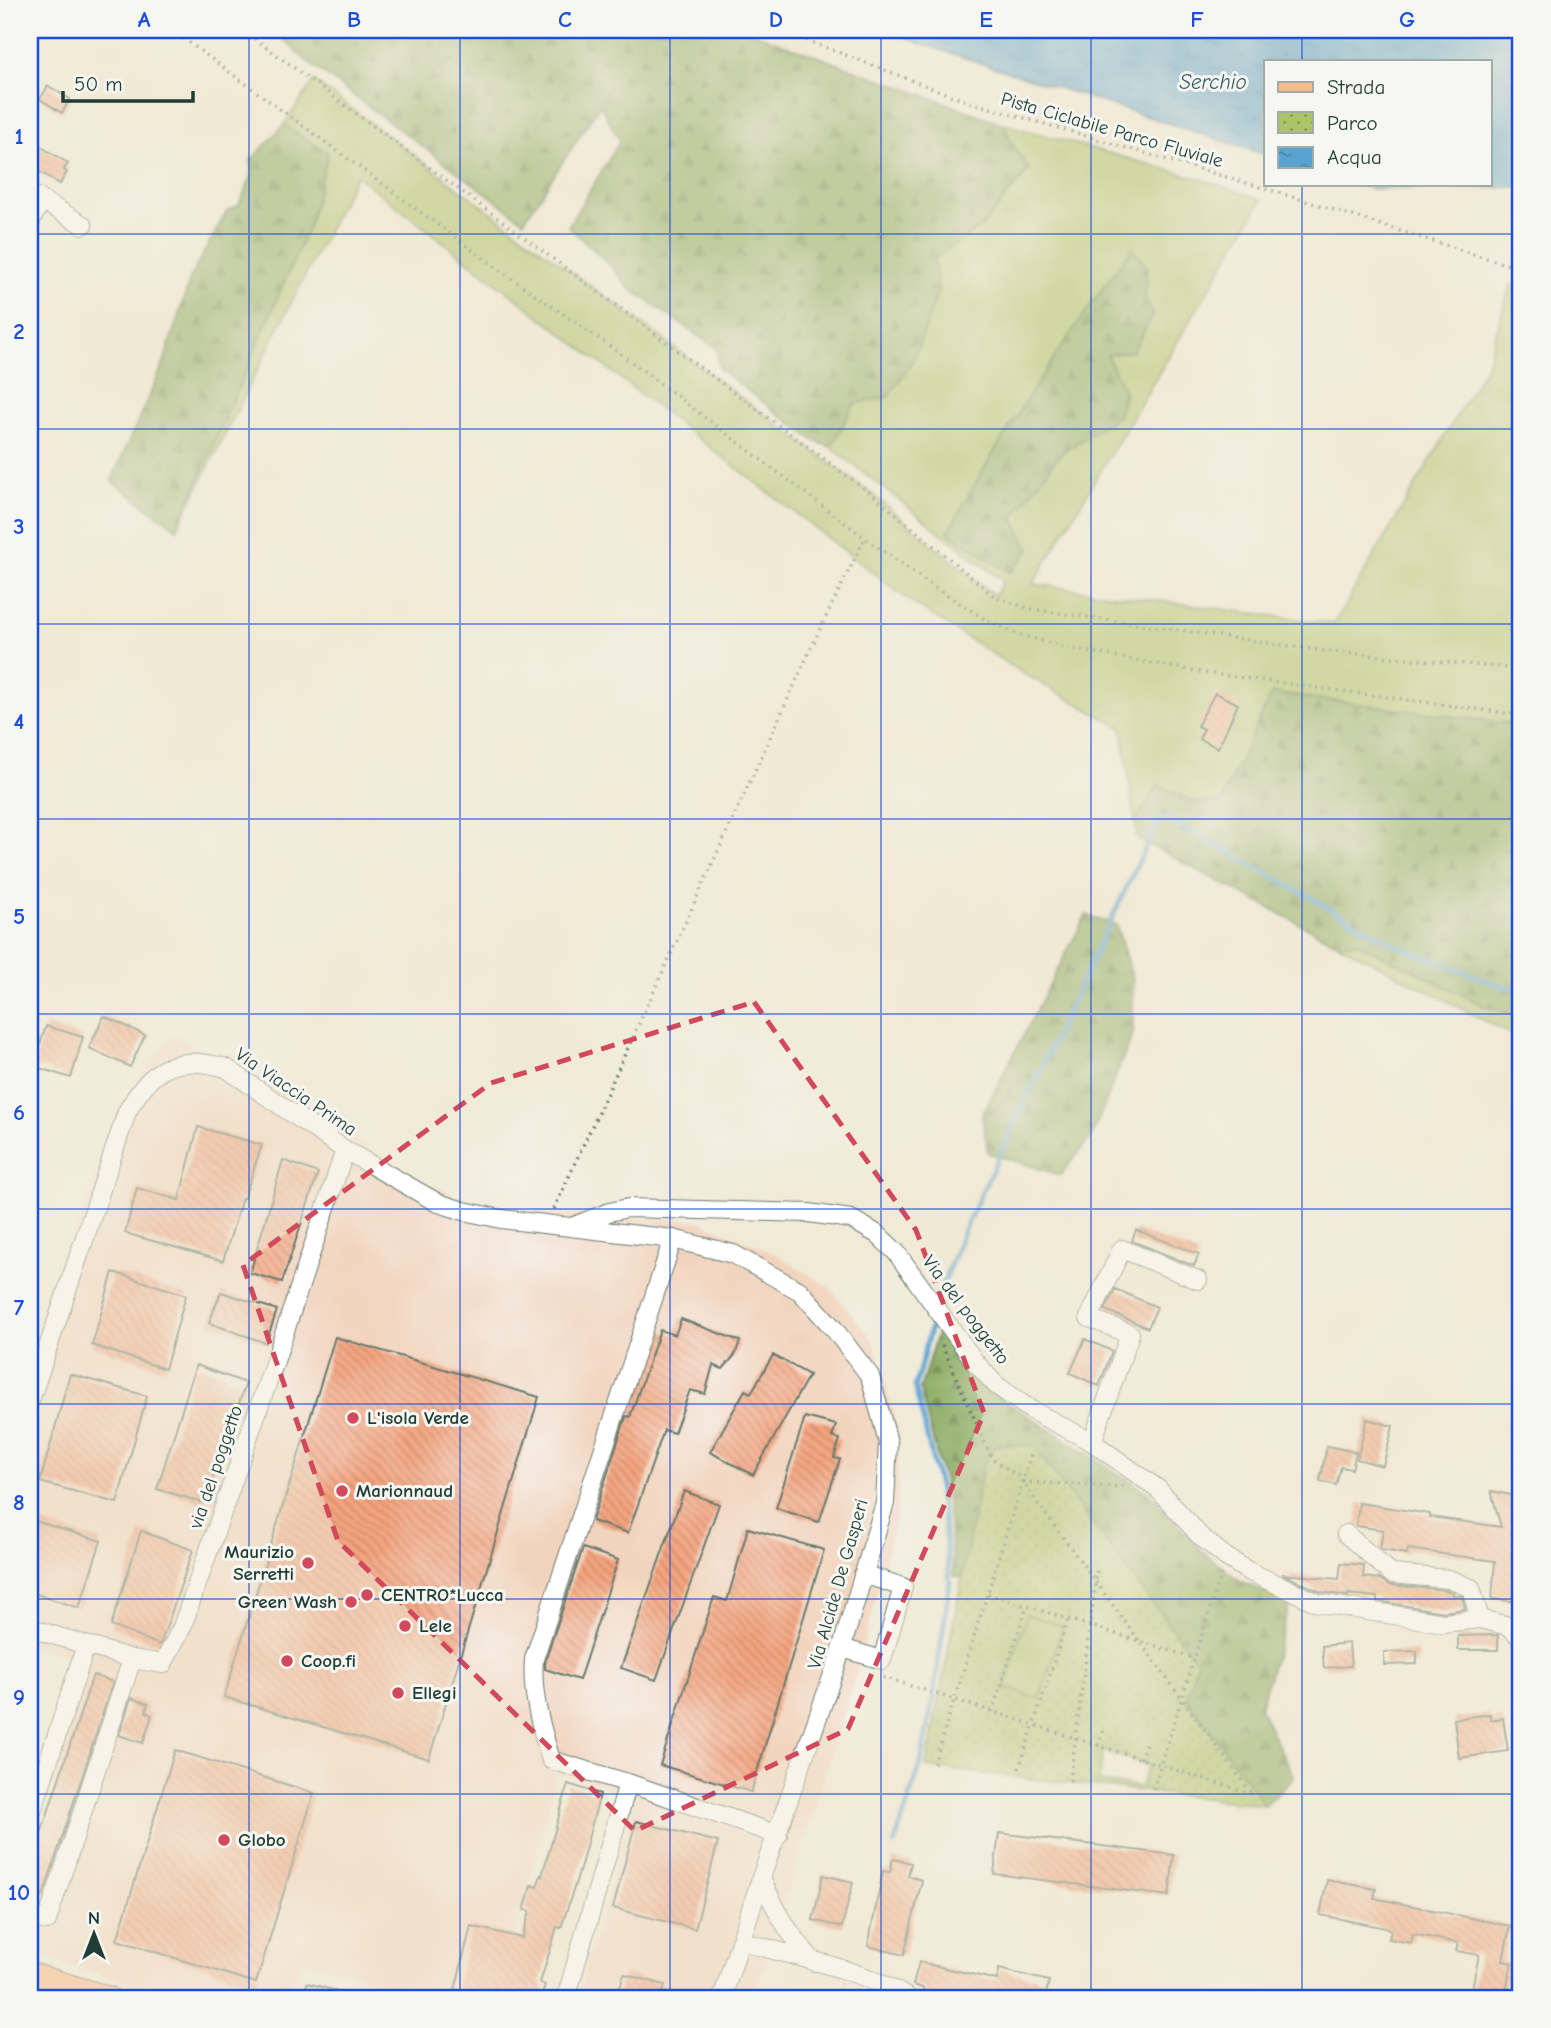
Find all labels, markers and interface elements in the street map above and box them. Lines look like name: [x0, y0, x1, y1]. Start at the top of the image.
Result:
text: A: [138, 6, 151, 33]
text: B: [347, 6, 361, 33]
text: C: [558, 6, 572, 33]
text: D: [769, 6, 783, 33]
text: E: [979, 6, 993, 33]
text: F: [1190, 6, 1204, 33]
text: G: [1399, 6, 1415, 33]
scale bar: [63, 60, 192, 104]
legend: [1264, 60, 1492, 186]
water label: Serchio: [1179, 70, 1247, 94]
text: 50 m: [74, 72, 123, 96]
text: Strada: [1327, 75, 1385, 99]
street label: Pista Ciclabile Parco Fluviale: [998, 88, 1226, 172]
text: Parco: [1327, 111, 1378, 135]
text: 1: [14, 123, 24, 150]
text: Acqua: [1327, 145, 1382, 169]
text: 2: [13, 318, 25, 345]
text: 3: [13, 513, 25, 540]
text: 4: [14, 708, 25, 735]
text: 5: [13, 903, 25, 930]
street label: Via Viaccia Prima: [231, 1043, 361, 1141]
text: 6: [13, 1099, 25, 1126]
street label: Via del poggetto: [918, 1251, 1014, 1369]
text: 7: [14, 1294, 25, 1321]
street label: via del poggetto: [184, 1403, 247, 1532]
place label: L'isola Verde: [367, 1407, 469, 1429]
marker: L'isola Verde: [345, 1410, 361, 1426]
place label: Marionnaud: [356, 1480, 453, 1502]
marker: Marionnaud: [334, 1483, 350, 1499]
text: 8: [13, 1489, 25, 1516]
street label: Via Alcide De Gasperi: [803, 1496, 873, 1672]
place label: Maurizio Serretti: [224, 1541, 294, 1585]
marker: Maurizio Serretti: [300, 1555, 316, 1571]
place label: CENTRO*Lucca: [381, 1584, 504, 1606]
marker: CENTRO*Lucca: [359, 1587, 375, 1603]
place label: Green Wash: [238, 1591, 337, 1613]
marker: Green Wash: [343, 1594, 359, 1610]
place label: Lele: [419, 1615, 452, 1637]
marker: Lele: [397, 1618, 413, 1634]
place label: Coop.fi: [301, 1650, 356, 1672]
marker: Coop.fi: [279, 1653, 295, 1669]
place label: Ellegi: [412, 1682, 457, 1704]
text: 9: [13, 1684, 25, 1711]
marker: Ellegi: [390, 1685, 406, 1701]
place label: Globo: [238, 1829, 286, 1851]
marker: Globo: [216, 1832, 232, 1848]
text: 10: [8, 1879, 30, 1906]
north arrow: [60, 1898, 130, 1968]
text: N: [88, 1907, 100, 1929]

